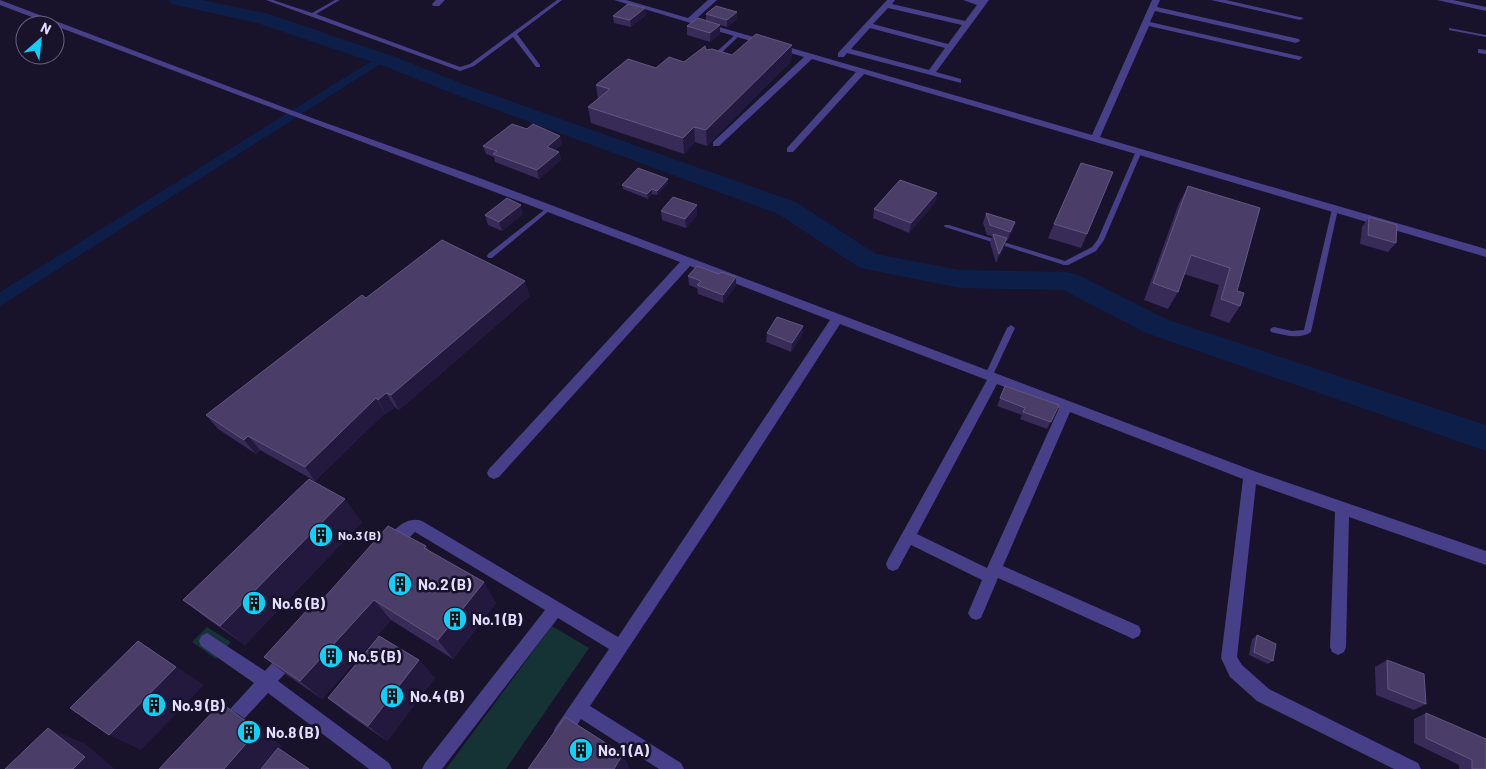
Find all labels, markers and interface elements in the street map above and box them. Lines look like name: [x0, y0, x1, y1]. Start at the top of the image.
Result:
north arrow: [15, 15, 65, 65]
text: N: [38, 18, 54, 38]
building icon: No.3 (B): [308, 522, 334, 548]
place label: No.3 (B): [338, 528, 381, 542]
building icon: No.2 (B): [387, 571, 413, 597]
place label: No.2 (B): [418, 575, 472, 593]
building icon: No.6 (B): [241, 590, 267, 616]
place label: No.6 (B): [272, 594, 326, 612]
building icon: No.1 (B): [442, 606, 468, 632]
place label: No.1 (B): [472, 610, 523, 628]
building icon: No.5 (B): [318, 643, 344, 669]
place label: No.5 (B): [348, 647, 402, 665]
building icon: No.4 (B): [379, 683, 405, 709]
place label: No.4 (B): [410, 687, 465, 705]
building icon: No.9 (B): [141, 692, 167, 718]
place label: No.9 (B): [172, 696, 226, 714]
building icon: No.8 (B): [236, 719, 262, 745]
place label: No.8 (B): [266, 723, 320, 741]
building icon: No.1 (A): [568, 737, 594, 763]
place label: No.1 (A): [598, 741, 650, 759]

